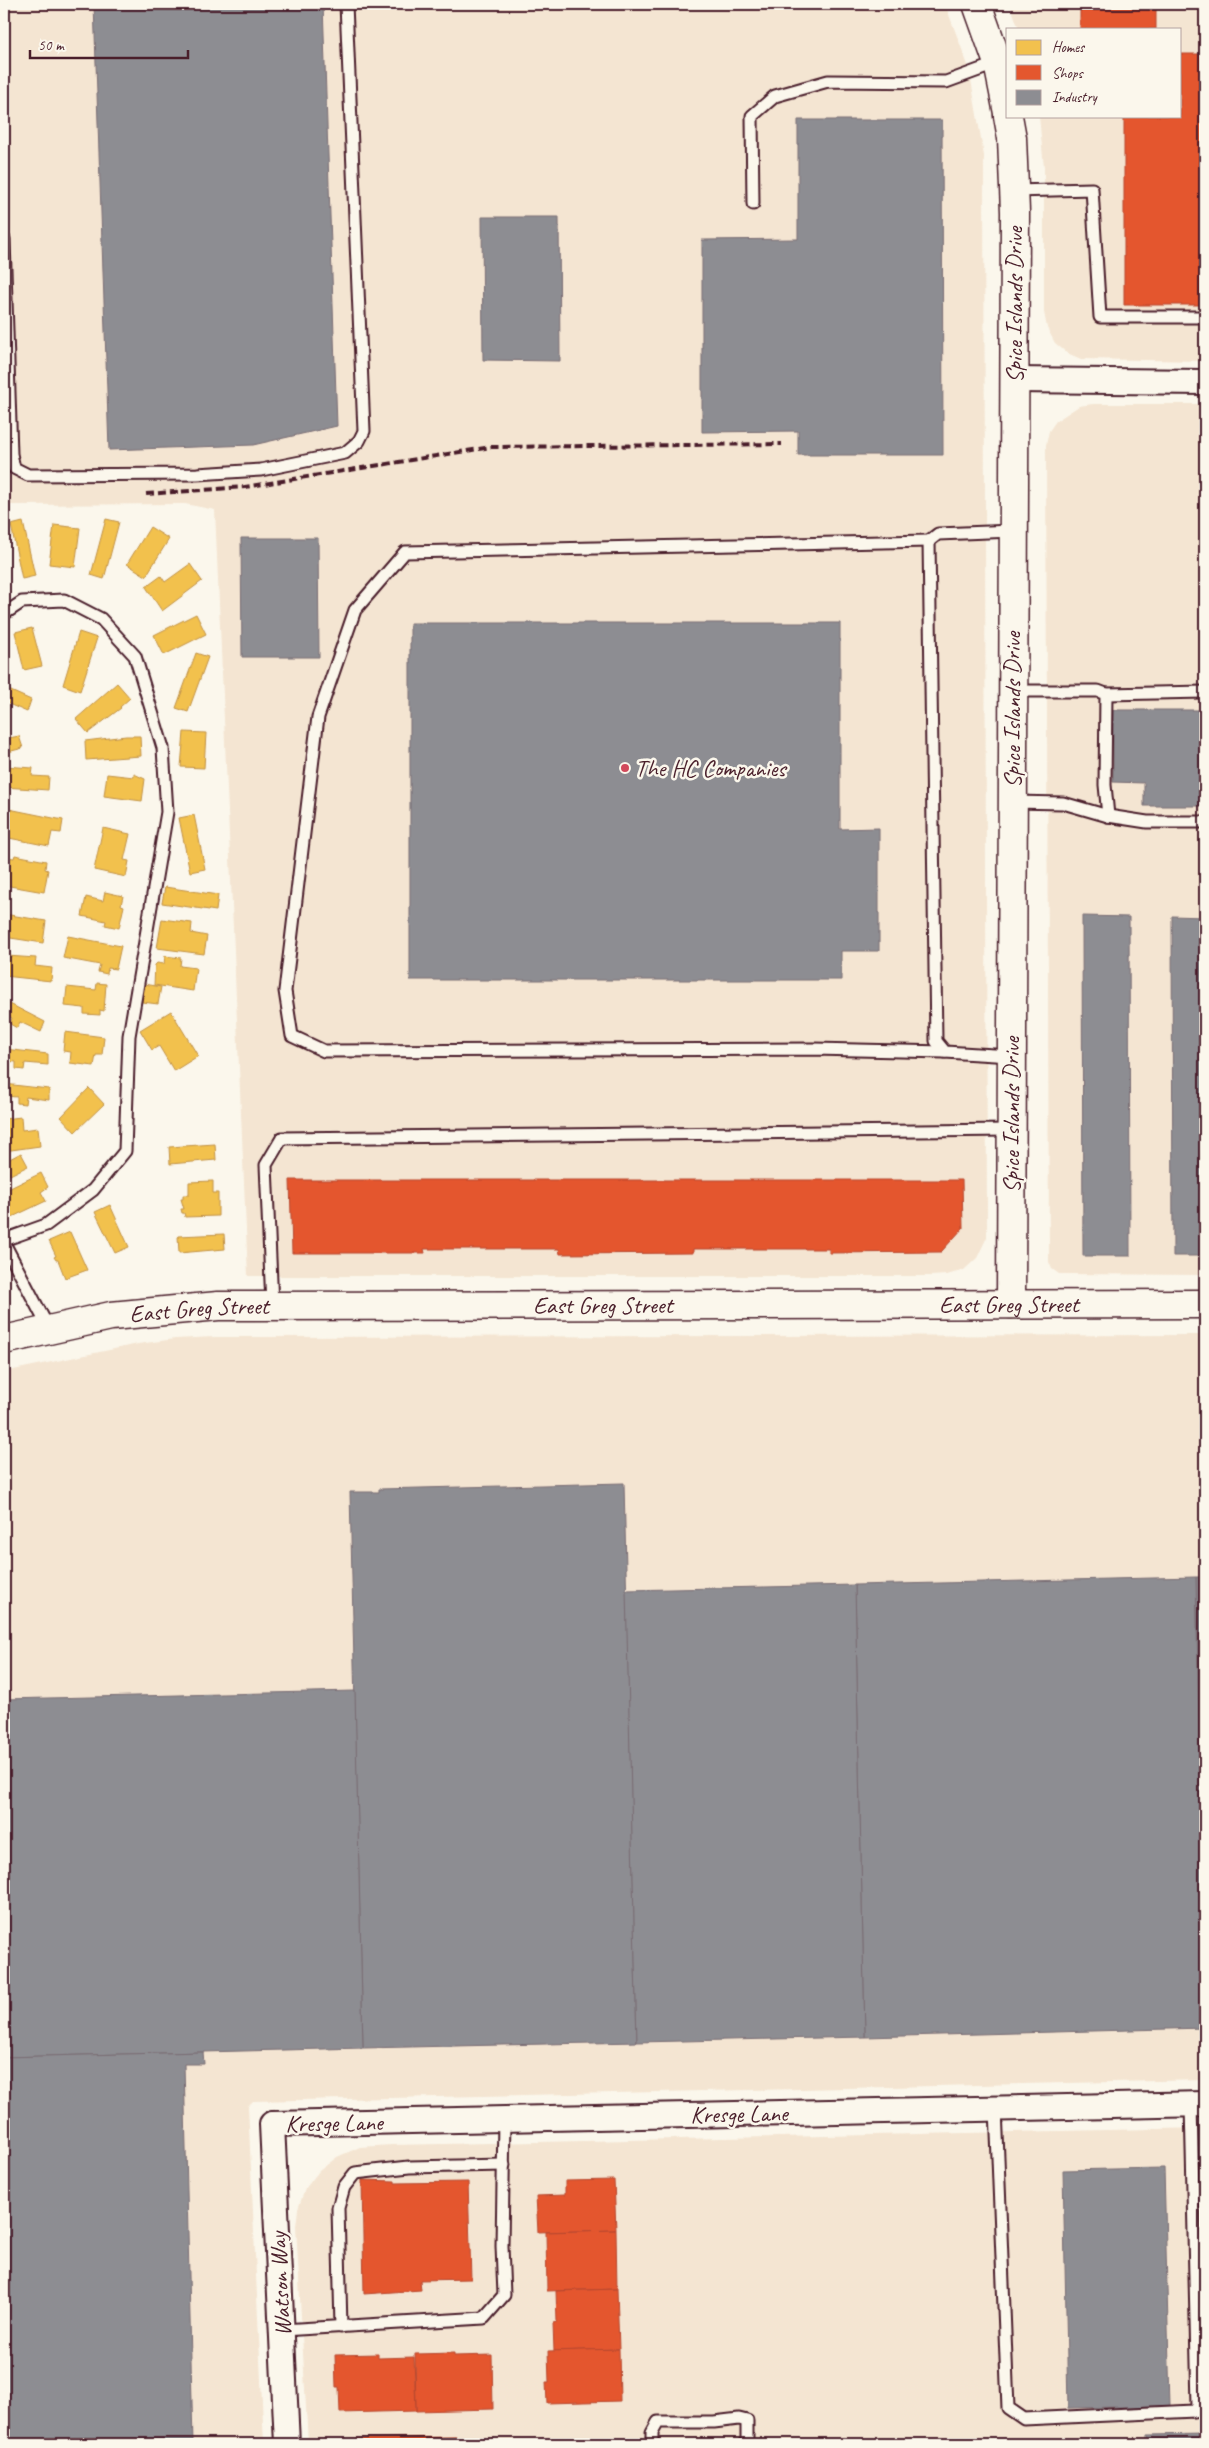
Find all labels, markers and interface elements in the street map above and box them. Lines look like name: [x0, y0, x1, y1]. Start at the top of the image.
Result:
scale bar: [30, 28, 188, 60]
legend: [1006, 28, 1182, 118]
text: 50 m: [38, 36, 65, 55]
text: Homes: [1052, 38, 1086, 57]
text: Shops: [1052, 64, 1085, 83]
text: Industry: [1052, 88, 1099, 107]
street label: Spice Islands Drive: [999, 225, 1029, 383]
street label: Spice Islands Drive: [997, 630, 1027, 788]
place label: The HC Companies: [635, 753, 788, 783]
marker: The HC Companies: [619, 762, 631, 774]
street label: Spice Islands Drive: [996, 1035, 1026, 1193]
street label: East Greg Street: [939, 1289, 1081, 1320]
street label: East Greg Street: [533, 1290, 675, 1320]
street label: East Greg Street: [128, 1291, 271, 1329]
street label: Kresge Lane: [690, 2098, 790, 2130]
street label: Kresge Lane: [285, 2107, 385, 2139]
street label: Watson Way: [262, 2229, 298, 2337]

